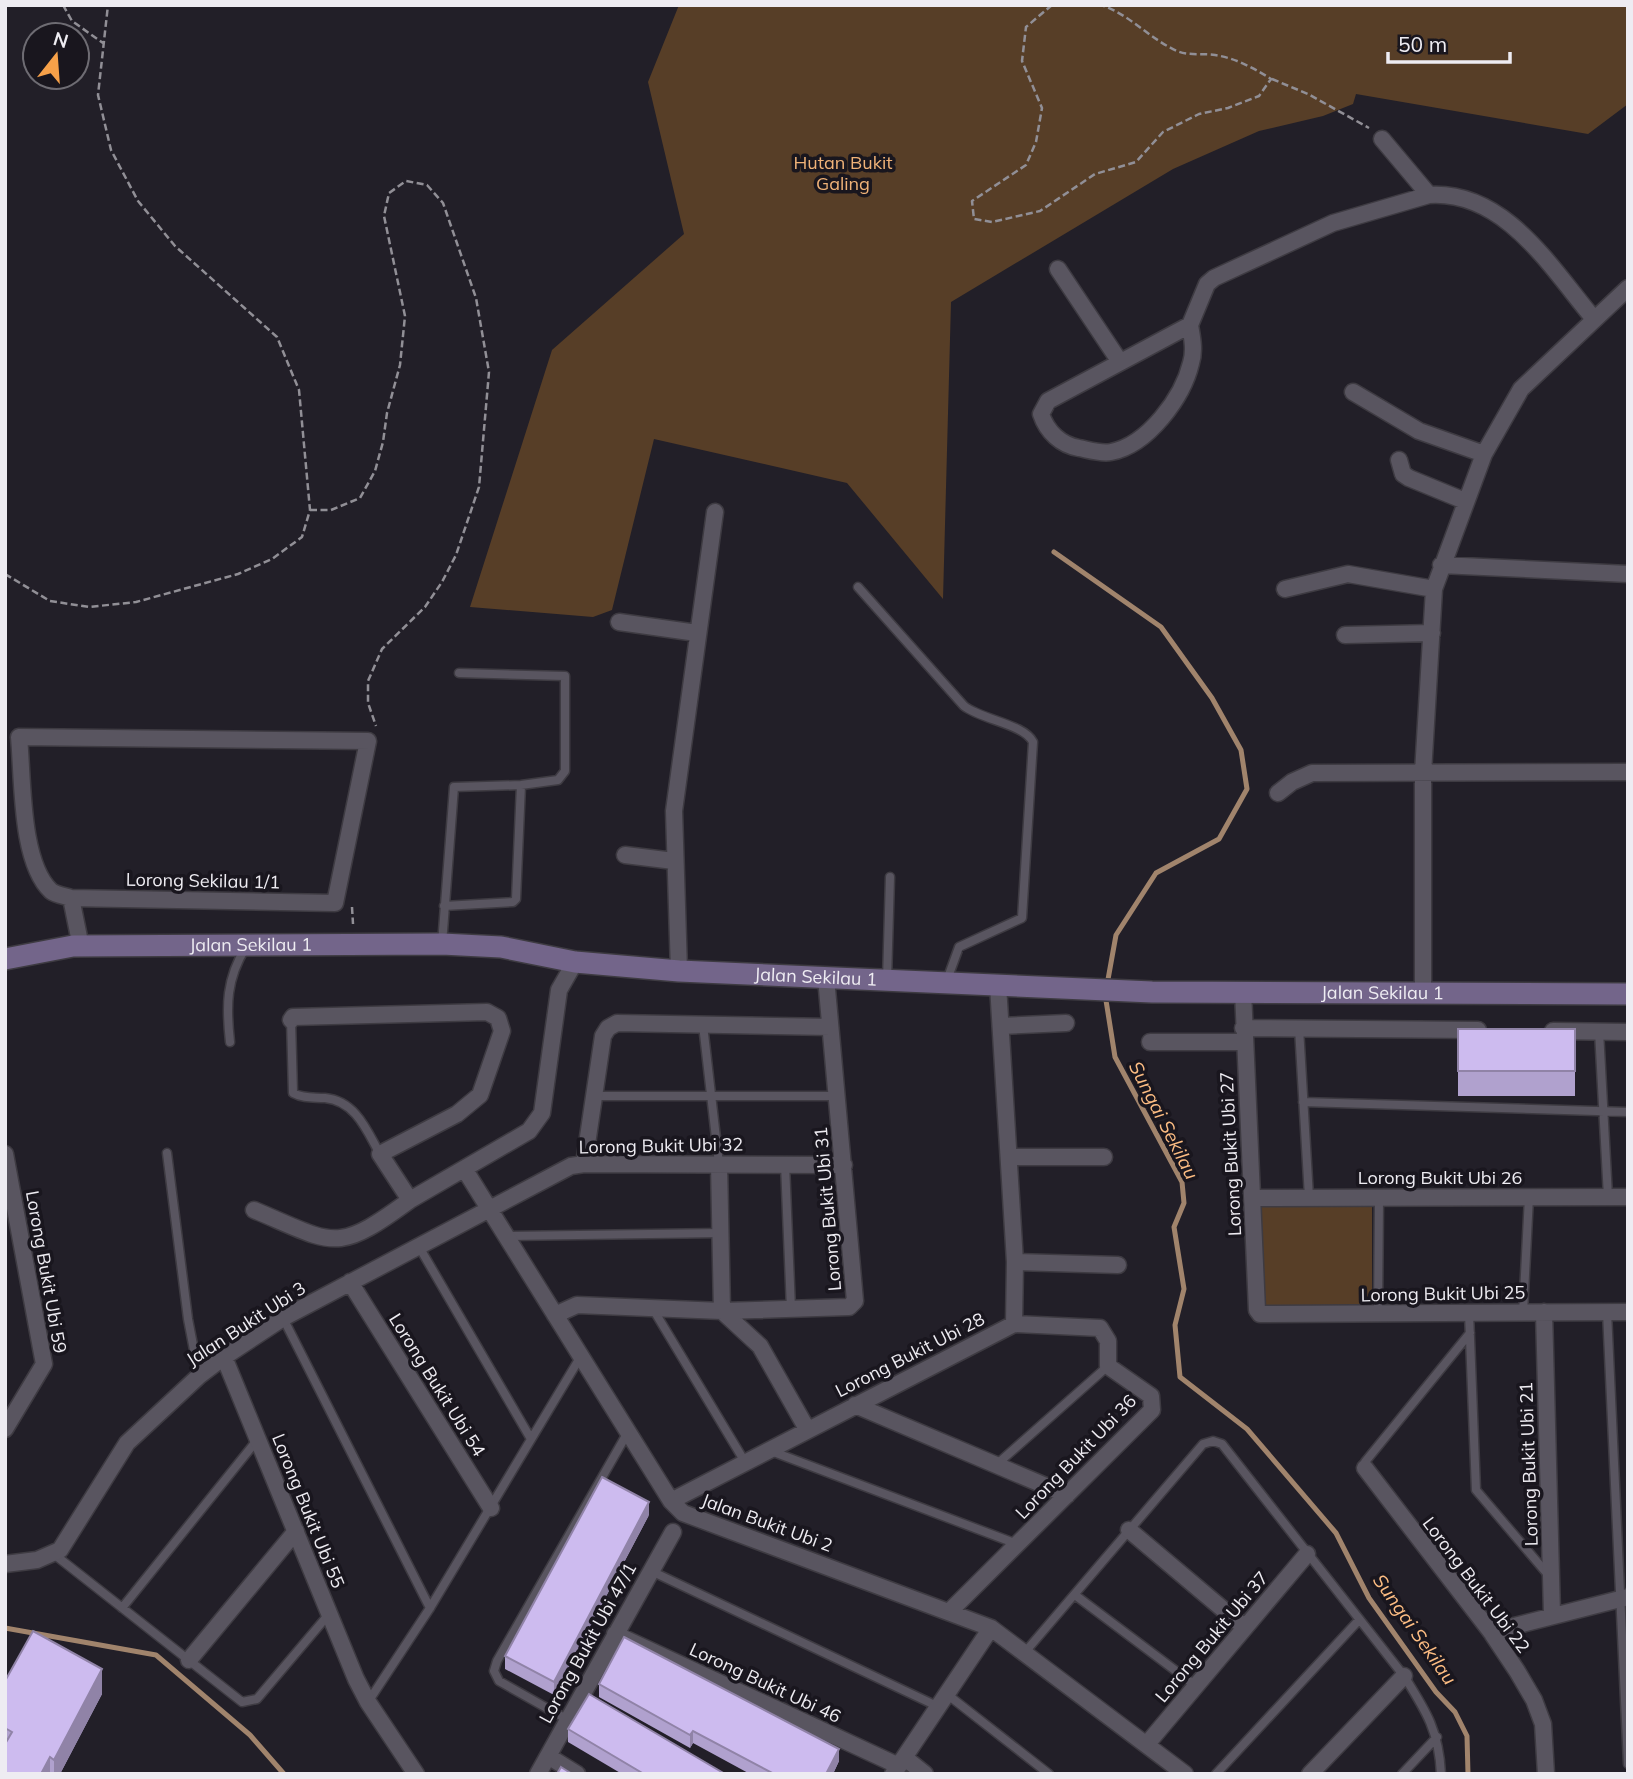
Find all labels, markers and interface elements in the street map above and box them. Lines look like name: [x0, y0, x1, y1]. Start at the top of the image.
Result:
north arrow: [21, 21, 91, 91]
scale bar: [1388, 21, 1510, 65]
text: N: [51, 26, 71, 53]
text: 50 m: [1398, 31, 1447, 57]
park label: Hutan Bukit Galing: [794, 151, 893, 195]
street label: Lorong Sekilau 1/1: [126, 868, 280, 893]
street label: Jalan Sekilau 1: [189, 933, 312, 956]
street label: Jalan Sekilau 1: [754, 962, 877, 991]
street label: Jalan Sekilau 1: [1321, 981, 1444, 1004]
water label: Sungai Sekilau: [1124, 1057, 1204, 1183]
street label: Lorong Bukit Ubi 27: [1215, 1071, 1246, 1237]
street label: Lorong Bukit Ubi 31: [809, 1126, 846, 1292]
street label: Lorong Bukit Ubi 32: [579, 1133, 743, 1158]
street label: Lorong Bukit Ubi 26: [1358, 1166, 1522, 1189]
street label: Lorong Bukit Ubi 59: [21, 1189, 72, 1355]
street label: Jalan Bukit Ubi 3: [182, 1276, 310, 1371]
street label: Lorong Bukit Ubi 25: [1361, 1281, 1526, 1306]
street label: Lorong Bukit Ubi 28: [831, 1307, 988, 1402]
street label: Lorong Bukit Ubi 54: [384, 1309, 491, 1461]
street label: Lorong Bukit Ubi 21: [1514, 1381, 1543, 1547]
street label: Lorong Bukit Ubi 36: [1010, 1389, 1141, 1524]
street label: Lorong Bukit Ubi 55: [267, 1430, 350, 1592]
street label: Jalan Bukit Ubi 2: [698, 1488, 836, 1557]
street label: Lorong Bukit Ubi 22: [1418, 1512, 1535, 1657]
street label: Lorong Bukit Ubi 47/1: [534, 1558, 641, 1727]
street label: Lorong Bukit Ubi 37: [1150, 1566, 1273, 1707]
water label: Sungai Sekilau: [1368, 1569, 1462, 1689]
street label: Lorong Bukit Ubi 46: [686, 1637, 845, 1728]

